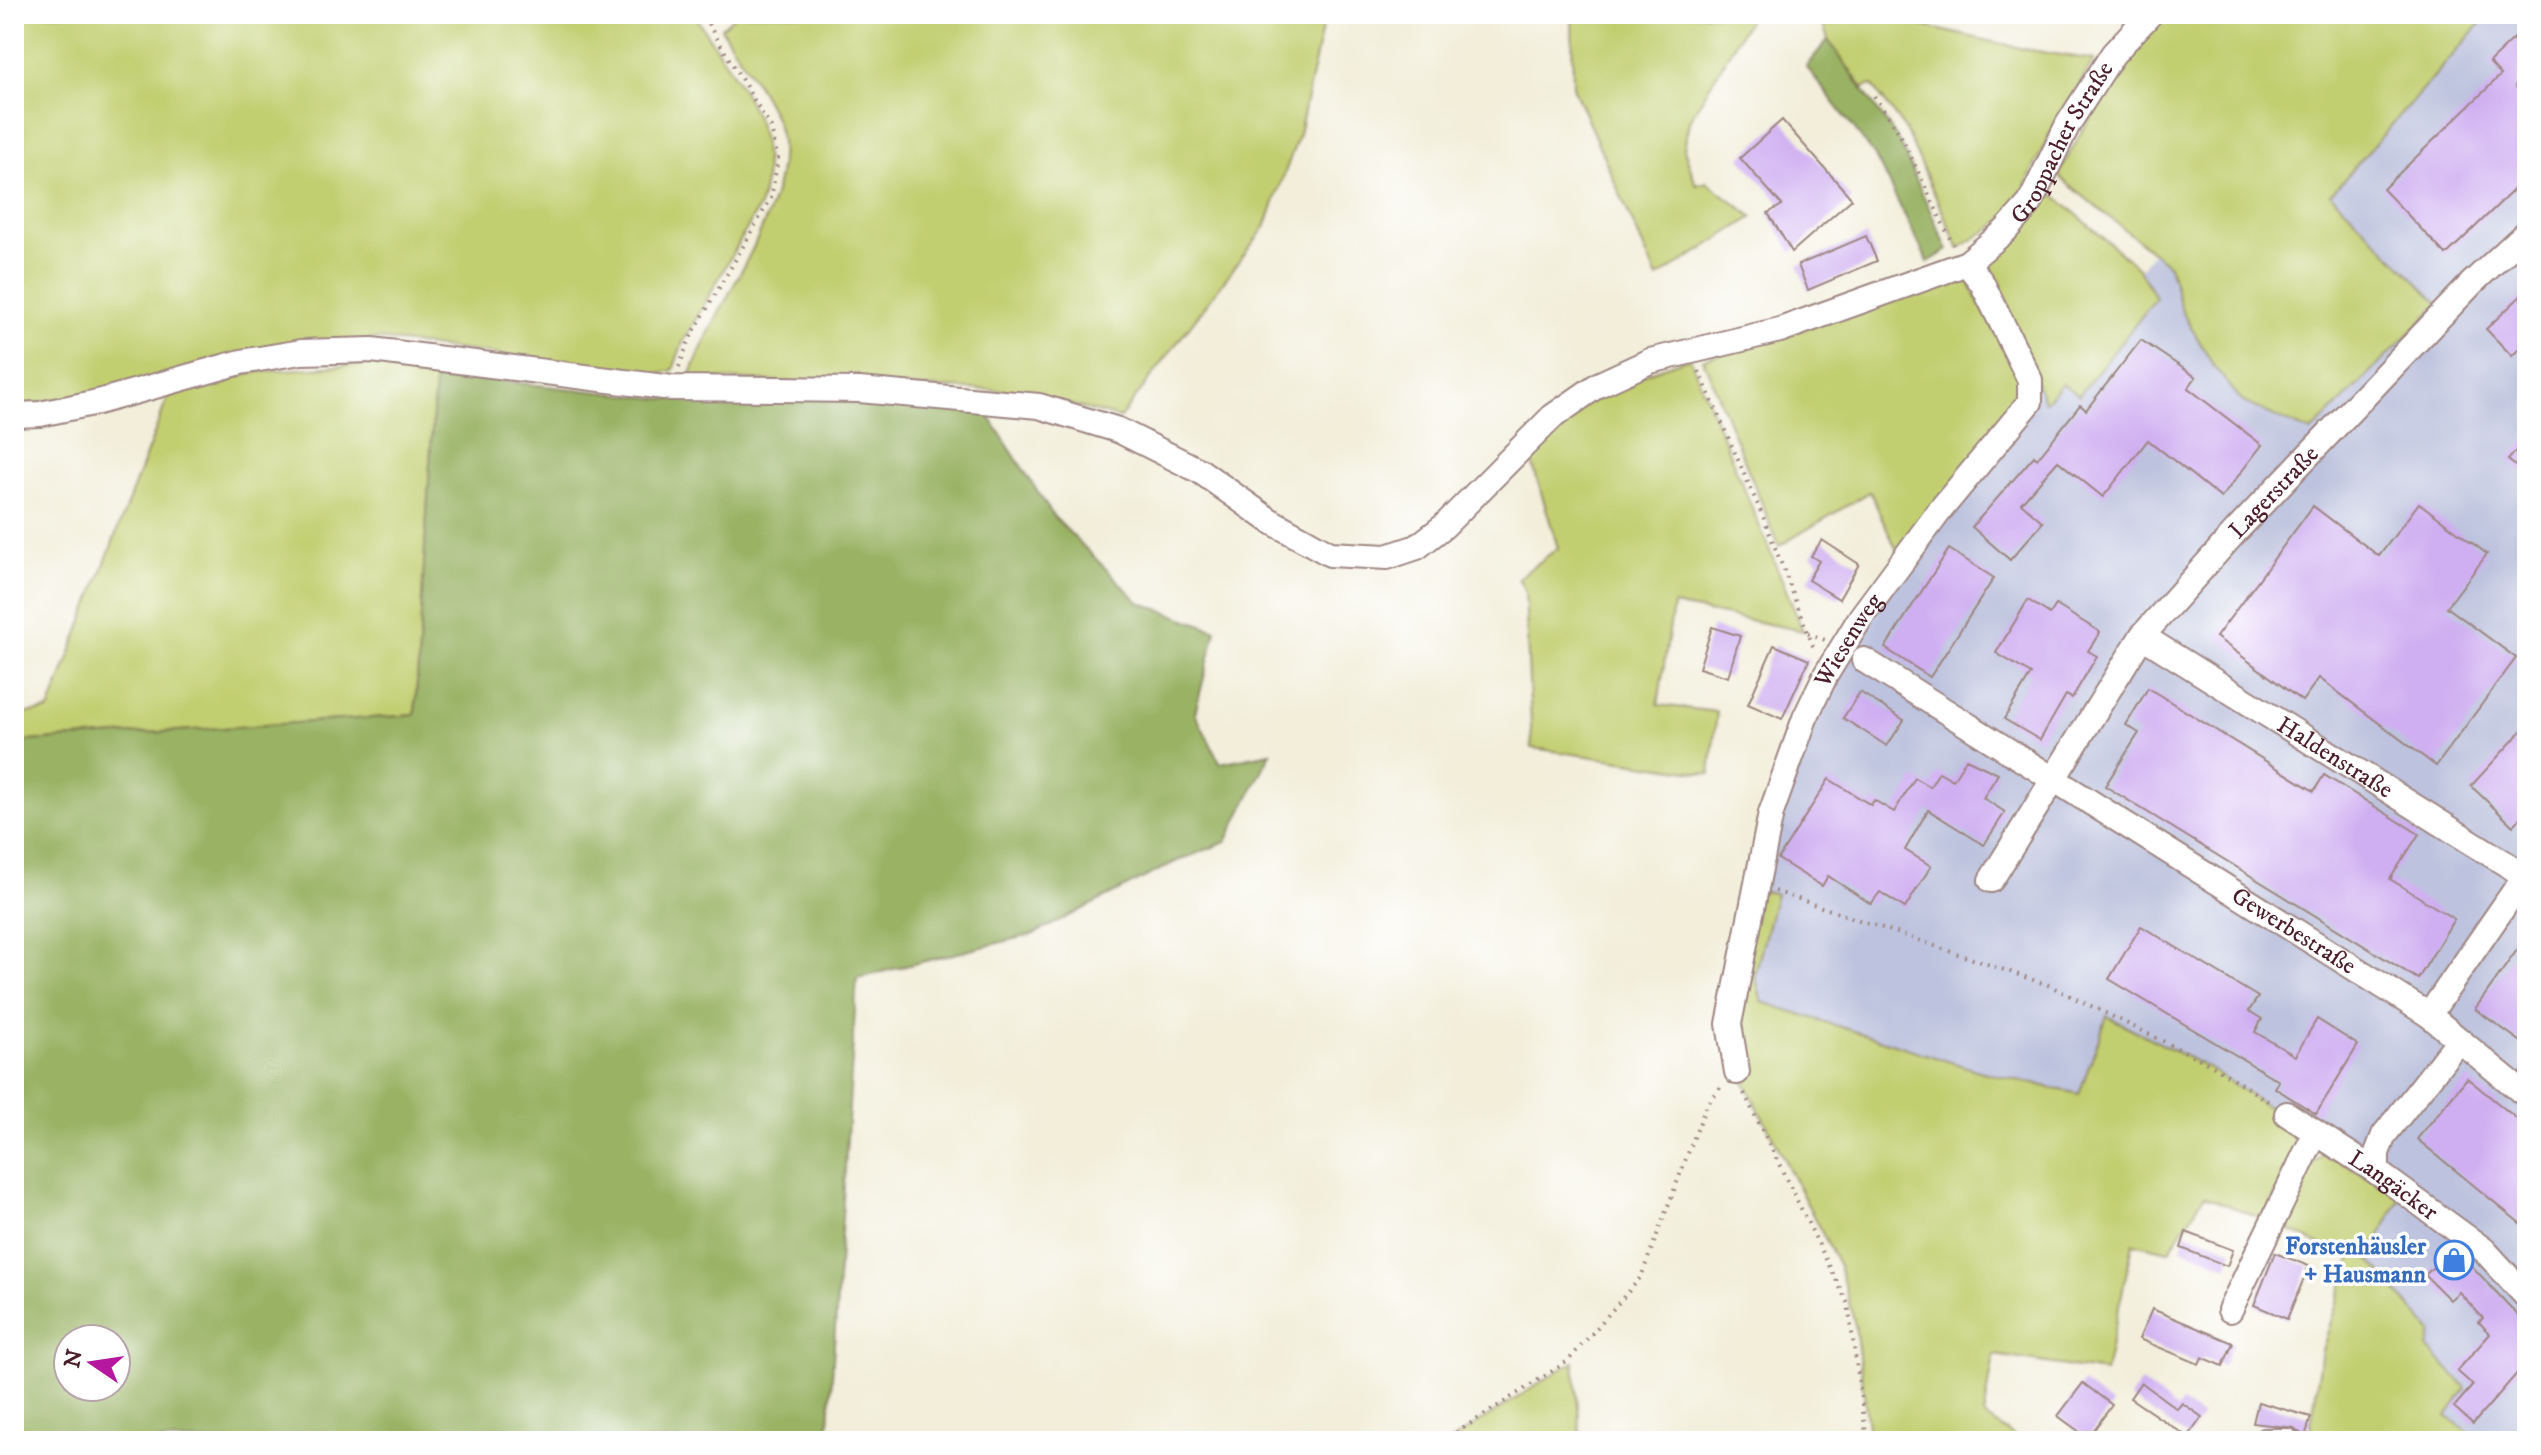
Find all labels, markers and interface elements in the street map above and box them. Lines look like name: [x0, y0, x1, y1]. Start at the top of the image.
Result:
street label: Groppacher Straße: [2004, 56, 2120, 231]
street label: Lagerstraße: [2223, 440, 2325, 545]
street label: Wiesenweg: [1807, 587, 1890, 694]
street label: Haldenstraße: [2271, 710, 2398, 805]
street label: Gewerbestraße: [2226, 881, 2362, 981]
street label: Langäcker: [2343, 1144, 2444, 1228]
place label: Forstenhäusler + Hausmann: [2285, 1232, 2427, 1290]
shop icon: Forstenhäusler + Hausmann: [2433, 1239, 2475, 1281]
north arrow: [52, 1323, 132, 1403]
text: N: [59, 1347, 89, 1371]

